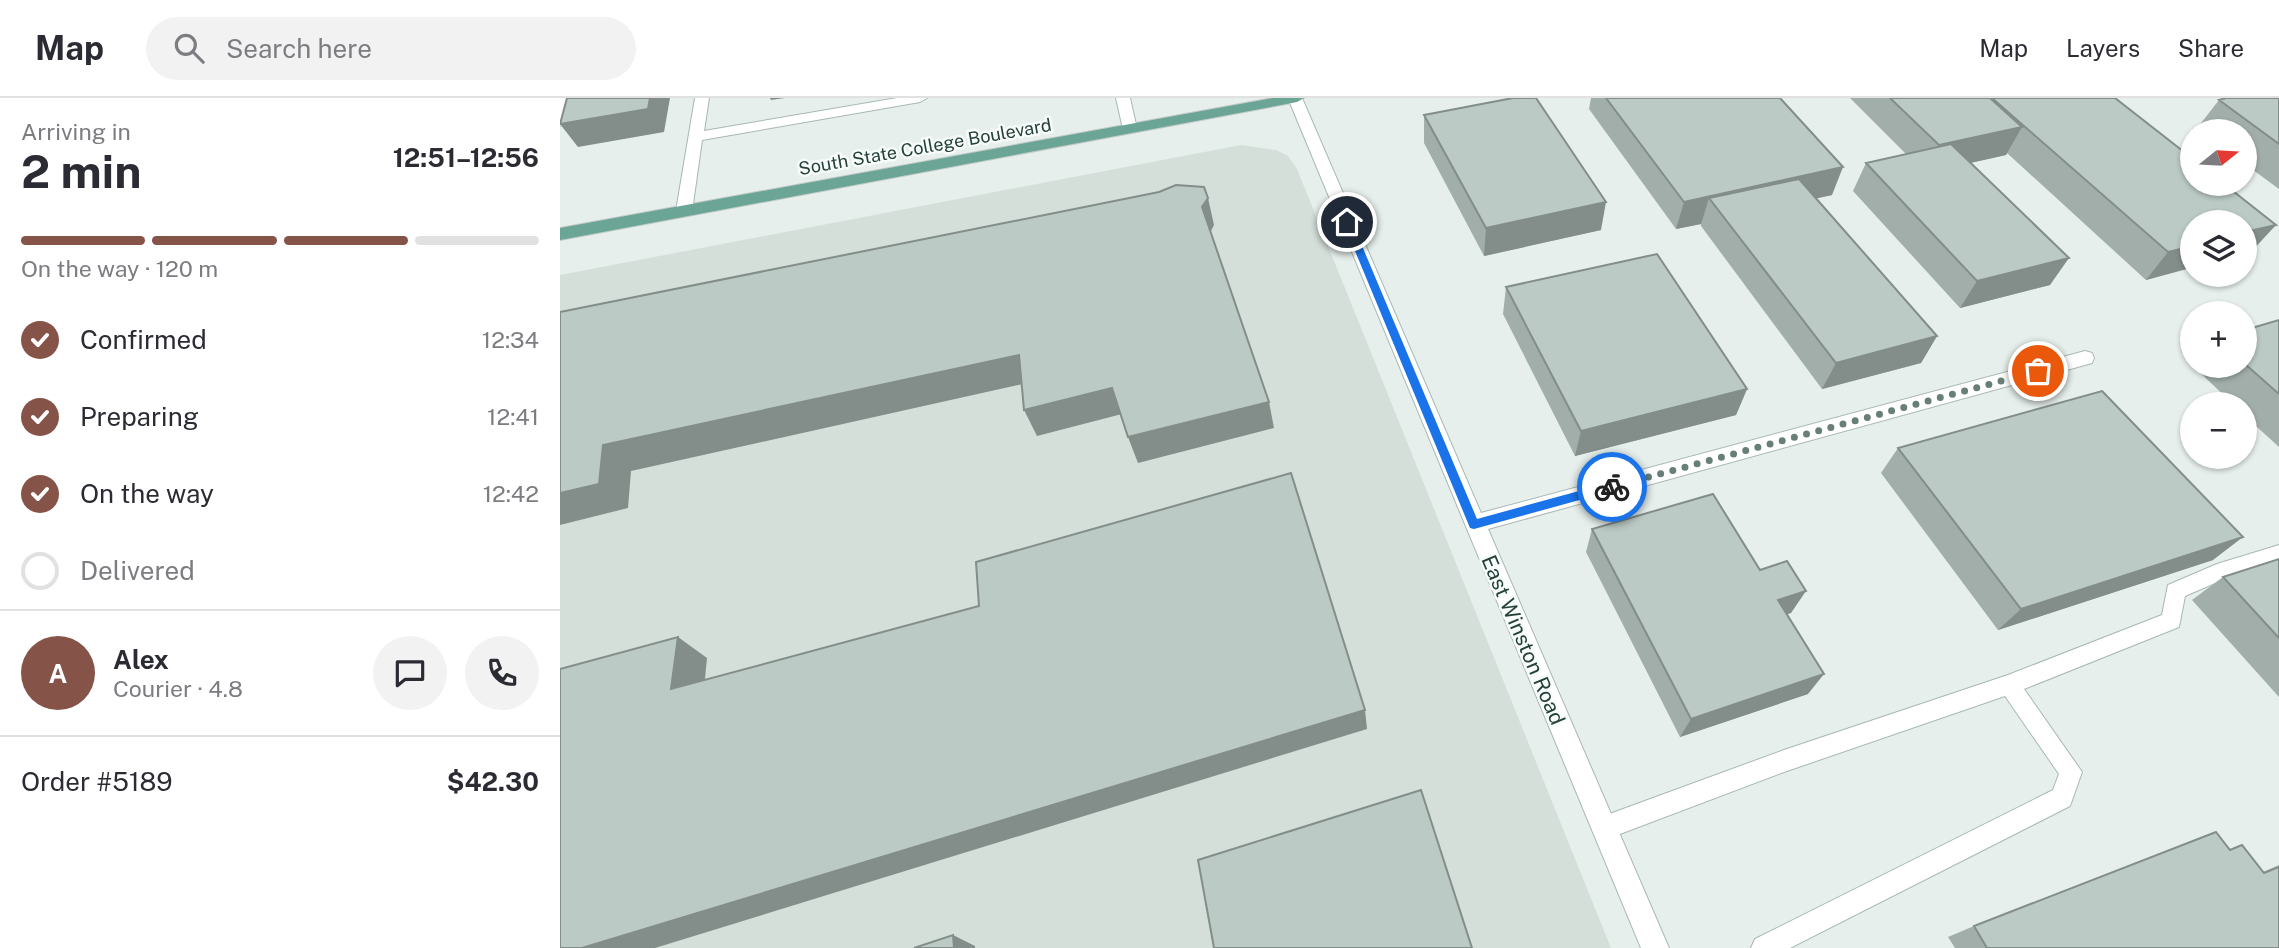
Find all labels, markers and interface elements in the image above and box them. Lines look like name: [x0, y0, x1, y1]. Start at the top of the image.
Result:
search box: [146, 17, 636, 80]
text: Map: [35, 29, 104, 67]
icon: search: [170, 29, 208, 67]
text: Search here: [226, 33, 372, 64]
text: Map: [1979, 34, 2028, 62]
text: Layers: [2066, 34, 2140, 62]
text: Share: [2178, 34, 2244, 62]
street label: South State College Boulevard: [797, 114, 1053, 179]
text: Arriving in: [21, 118, 131, 145]
north arrow: [2180, 119, 2258, 196]
map controls: [2180, 119, 2257, 469]
text: 12:51–12:56: [393, 142, 539, 173]
text: 2 min: [21, 144, 141, 198]
pin: [1317, 192, 1377, 252]
icon: home: [1328, 203, 1366, 241]
button: layers: [2180, 210, 2257, 287]
text: On the way · 120 m: [21, 255, 218, 282]
button: +: [2180, 301, 2257, 378]
icon: check: [21, 321, 59, 359]
text: Confirmed: [80, 324, 207, 355]
text: 12:34: [482, 326, 539, 353]
pin: [2008, 341, 2068, 401]
icon: bag: [2019, 352, 2057, 390]
button: −: [2180, 392, 2257, 469]
icon: check: [21, 398, 59, 436]
text: Preparing: [80, 401, 199, 432]
text: 12:41: [487, 403, 539, 430]
courier: [1577, 452, 1647, 522]
icon: bike: [1593, 468, 1631, 506]
icon: check: [21, 475, 59, 513]
text: On the way: [80, 478, 214, 509]
text: 12:42: [483, 480, 539, 507]
street label: East Winston Road: [1476, 551, 1571, 728]
text: Delivered: [80, 555, 195, 586]
button: chat: [373, 636, 447, 710]
button: phone: [465, 636, 539, 710]
text: Alex: [113, 644, 169, 675]
text: A: [49, 658, 67, 689]
text: Courier · 4.8: [113, 675, 243, 702]
text: Order #5189: [21, 766, 172, 797]
text: $42.30: [447, 766, 539, 797]

